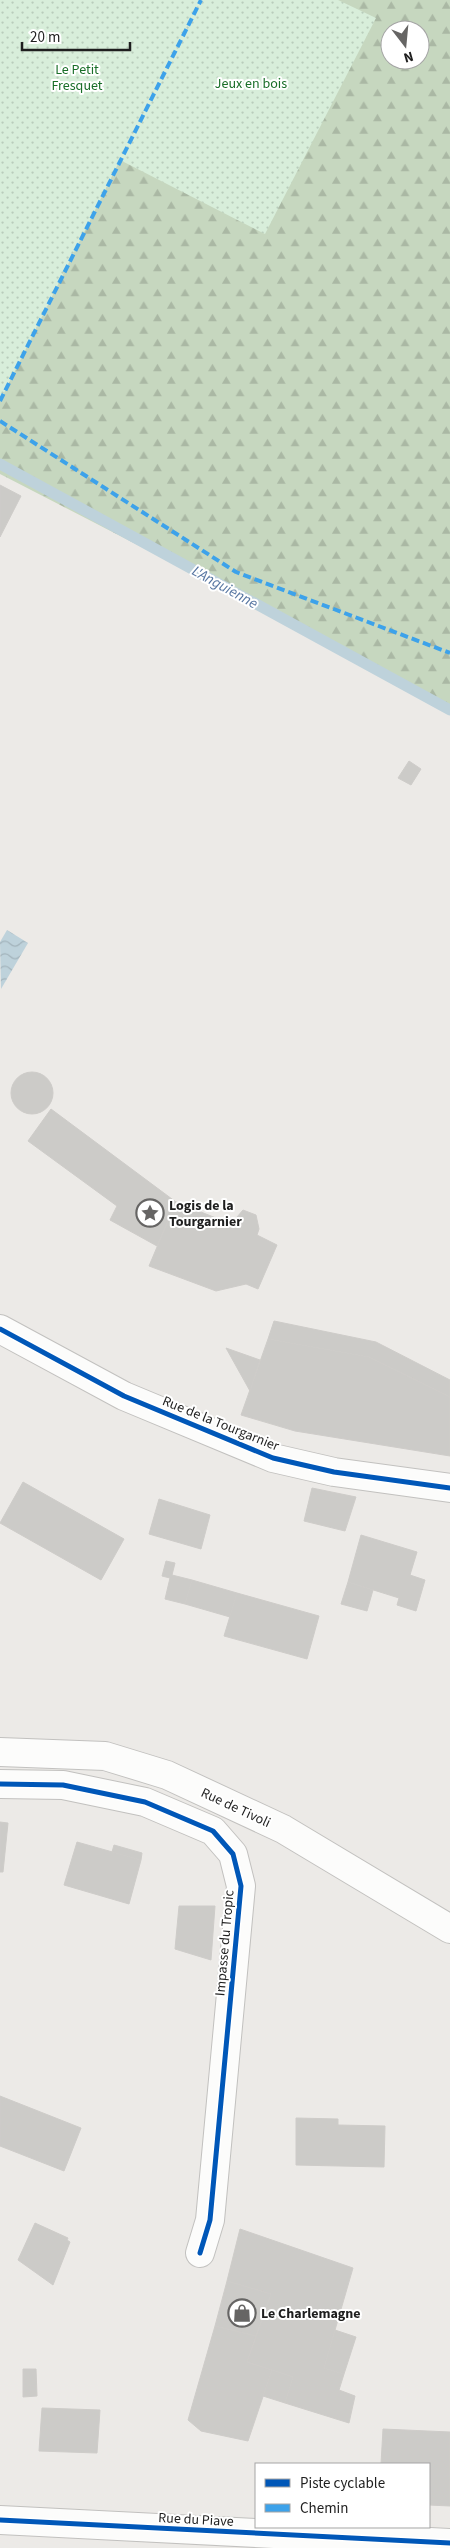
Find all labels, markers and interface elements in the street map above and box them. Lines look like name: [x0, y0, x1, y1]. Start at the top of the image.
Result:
scale bar: [22, 20, 130, 52]
north arrow: [380, 20, 430, 70]
text: 20 m: [30, 27, 60, 48]
text: N: [401, 46, 416, 67]
park label: Le Petit Fresquet: [51, 60, 103, 96]
park label: Jeux en bois: [215, 74, 287, 94]
water label: L'Anguienne: [188, 561, 262, 614]
place label: Logis de la Tourgarnier: [169, 1196, 242, 1232]
place icon: Logis de la Tourgarnier: [135, 1198, 165, 1228]
street label: Rue de la Tourgarnier: [159, 1391, 282, 1457]
street label: Rue de Tivoli: [197, 1783, 274, 1833]
street label: Impasse du Tropic: [210, 1889, 240, 1997]
shop icon: Le Charlemagne: [227, 2298, 257, 2328]
place label: Le Charlemagne: [261, 2304, 361, 2324]
legend: [255, 2463, 430, 2528]
text: Piste cyclable: [300, 2473, 385, 2494]
text: Chemin: [300, 2498, 349, 2519]
street label: Rue du Piave: [158, 2508, 234, 2532]

